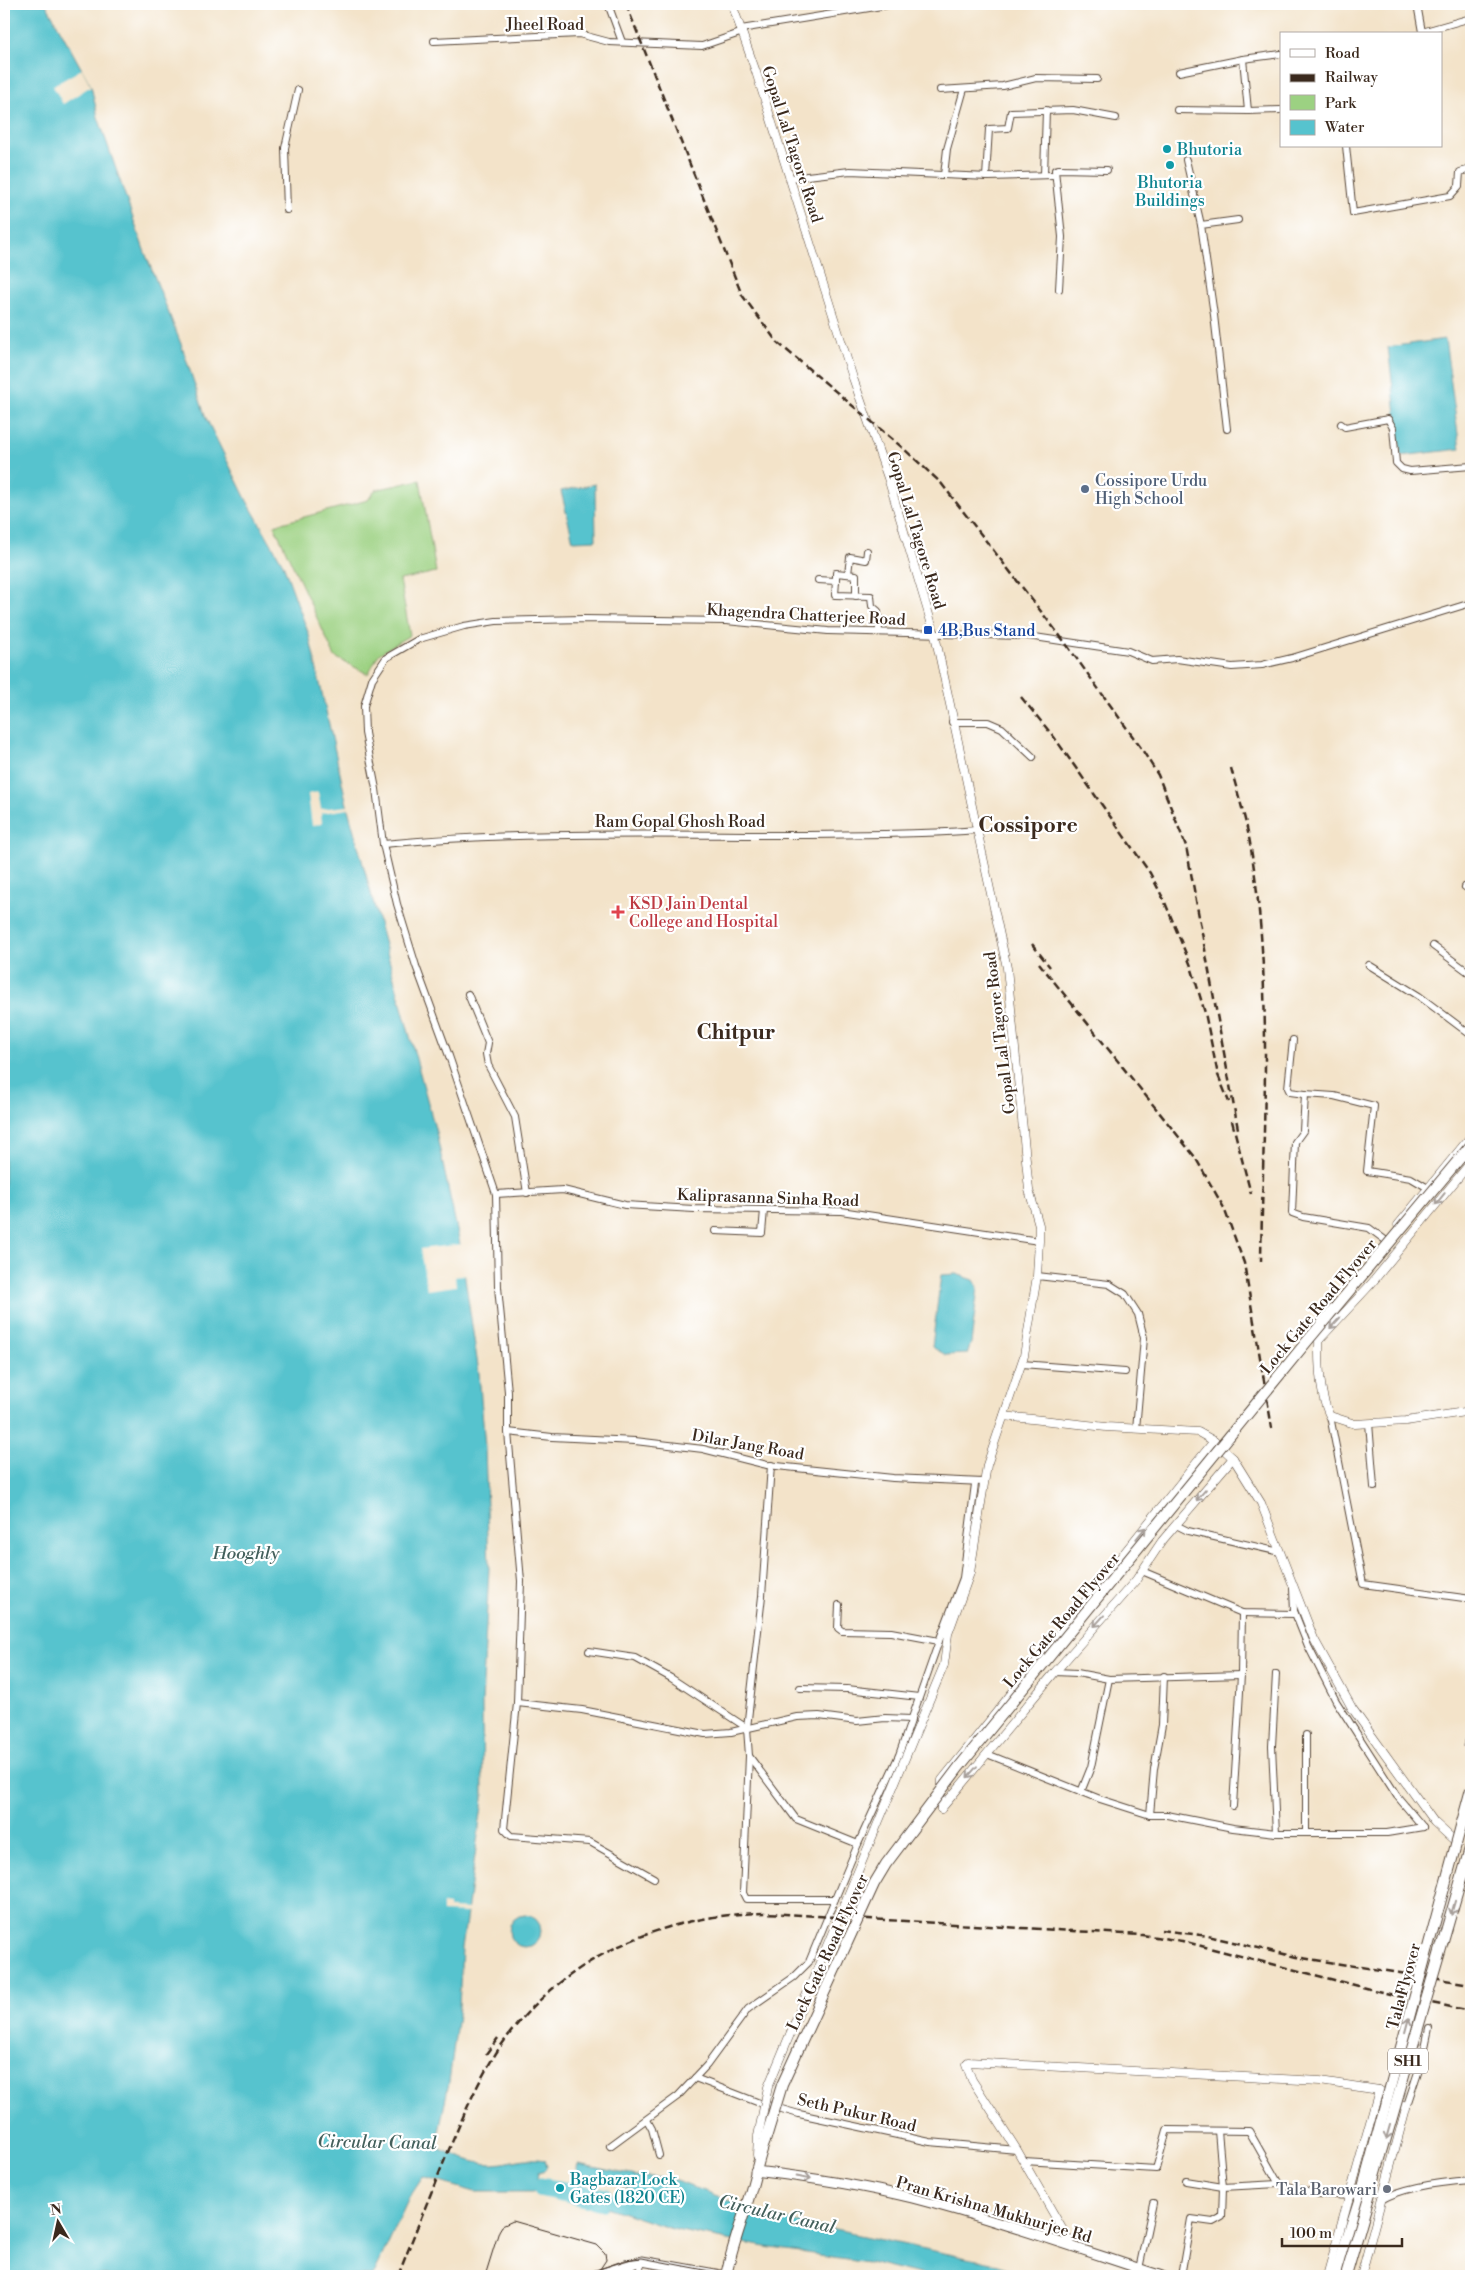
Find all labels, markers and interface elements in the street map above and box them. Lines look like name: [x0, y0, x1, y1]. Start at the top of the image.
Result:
street label: Jheel Road: [505, 15, 584, 35]
legend: [1280, 32, 1442, 148]
text: Road: [1325, 44, 1360, 63]
street label: Gopal Lal Tagore Road: [757, 63, 827, 225]
text: Railway: [1325, 68, 1379, 87]
text: Park: [1325, 94, 1357, 113]
text: Water: [1324, 118, 1365, 137]
place label: Bhutoria: [1176, 140, 1243, 160]
marker: Bhutoria: [1161, 143, 1173, 155]
marker: Bhutoria Buildings: [1164, 159, 1176, 171]
place label: Bhutoria Buildings: [1134, 173, 1205, 211]
street label: Gopal Lal Tagore Road: [883, 449, 950, 612]
place label: Cossipore Urdu High School: [1095, 471, 1207, 509]
marker: Cossipore Urdu High School: [1079, 483, 1091, 495]
street label: Khagendra Chatterjee Road: [706, 600, 906, 630]
place label: 4B,Bus Stand: [938, 621, 1035, 641]
marker: 4B,Bus Stand: [922, 624, 934, 636]
street label: Ram Gopal Ghosh Road: [595, 812, 765, 832]
district label: Cossipore: [978, 813, 1078, 839]
place label: KSD Jain Dental College and Hospital: [629, 894, 778, 932]
marker: KSD Jain Dental College and Hospital: [611, 905, 625, 919]
street label: Gopal Lal Tagore Road: [980, 950, 1020, 1115]
district label: Chitpur: [697, 1020, 775, 1046]
street label: Kaliprasanna Sinha Road: [677, 1185, 859, 1211]
one-way arrow: [1435, 1193, 1446, 1206]
street label: Lock Gate Road Flyover: [1256, 1235, 1381, 1378]
one-way arrow: [1329, 1317, 1341, 1330]
street label: Dilar Jang Road: [690, 1425, 806, 1465]
one-way arrow: [1195, 1488, 1207, 1501]
one-way arrow: [1135, 1526, 1146, 1539]
water label: Hooghly: [212, 1542, 280, 1565]
street label: Lock Gate Road Flyover: [999, 1549, 1124, 1692]
one-way arrow: [1094, 1615, 1105, 1628]
one-way arrow: [966, 1765, 977, 1778]
street label: Lock Gate Road Flyover: [783, 1871, 873, 2034]
one-way arrow: [1447, 1900, 1457, 1916]
street label: Tala Flyover: [1383, 1941, 1425, 2032]
one-way arrow: [1403, 2018, 1413, 2034]
road number: SH1: [1388, 2048, 1428, 2074]
street label: Seth Pukur Road: [795, 2090, 918, 2136]
one-way arrow: [1382, 2123, 1392, 2139]
water label: Circular Canal: [317, 2130, 437, 2155]
place label: Bagbazar Lock Gates (1820 CE): [569, 2170, 685, 2208]
street label: Pran Krishna Mukhurjee Rd: [894, 2172, 1094, 2248]
one-way arrow: [795, 2173, 811, 2182]
place label: Tala Barowari: [1276, 2180, 1377, 2200]
marker: Bagbazar Lock Gates (1820 CE): [554, 2182, 566, 2194]
marker: Tala Barowari: [1381, 2183, 1393, 2195]
water label: Circular Canal: [716, 2190, 838, 2239]
north arrow: [32, 2198, 82, 2248]
text: N: [49, 2200, 63, 2220]
scale bar: [1282, 2215, 1402, 2247]
text: 100 m: [1290, 2224, 1332, 2243]

